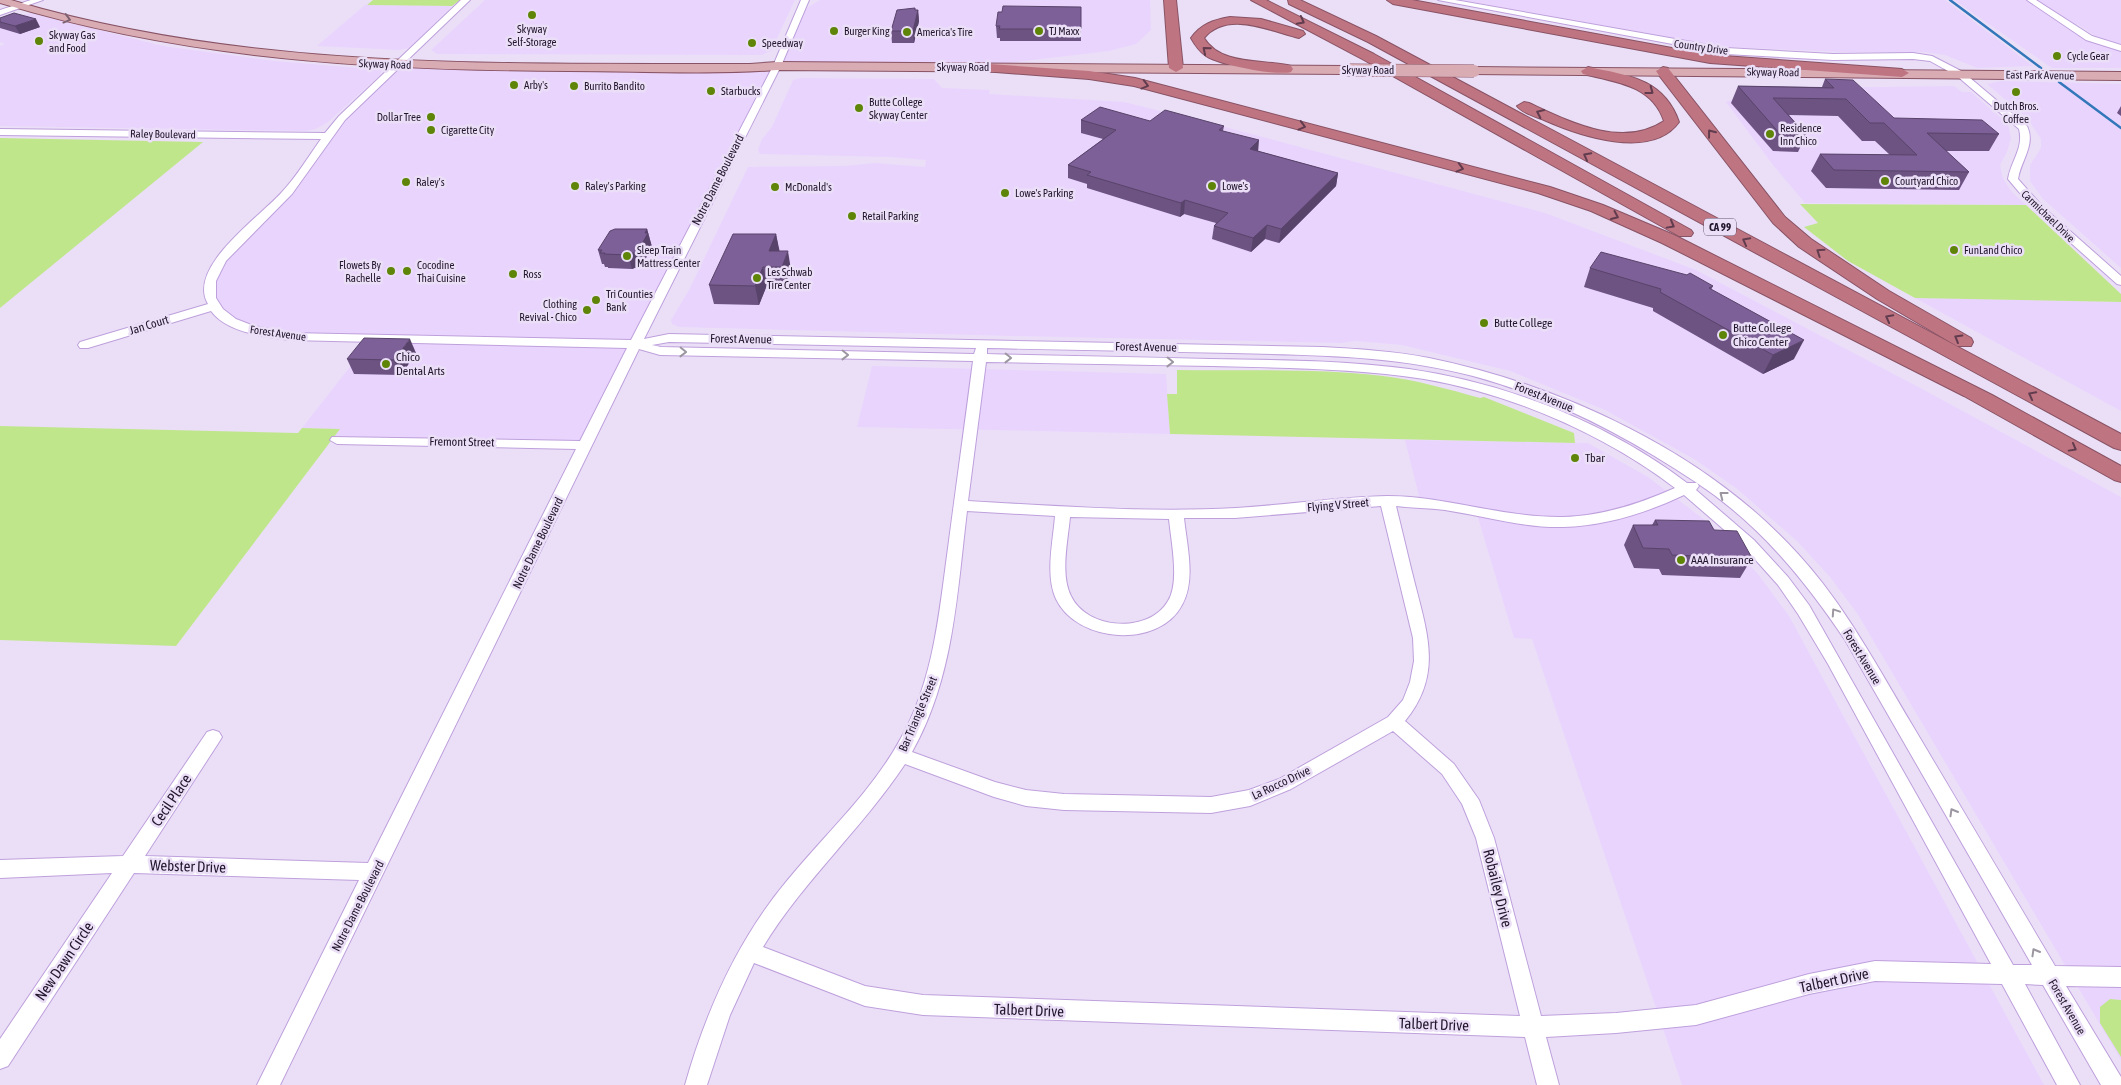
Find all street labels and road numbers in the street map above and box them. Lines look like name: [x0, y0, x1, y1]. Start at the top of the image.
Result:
street label: Country Drive: [1673, 37, 1729, 57]
street label: Skyway Road: [359, 57, 411, 71]
street label: Skyway Road: [937, 61, 989, 73]
street label: Skyway Road: [1342, 64, 1394, 76]
street label: Skyway Road: [1747, 66, 1799, 78]
street label: East Park Avenue: [2006, 68, 2074, 82]
street label: Raley Boulevard: [130, 127, 196, 141]
street label: Notre Dame Boulevard: [689, 132, 747, 228]
street label: Carmichael Drive: [2019, 188, 2077, 244]
road number: CA 99: [1704, 218, 1736, 236]
street label: Jan Court: [128, 312, 171, 338]
street label: Forest Avenue: [249, 323, 307, 343]
street label: Forest Avenue: [710, 331, 772, 347]
street label: Forest Avenue: [1115, 339, 1177, 355]
street label: Forest Avenue: [1513, 379, 1575, 415]
street label: Fremont Street: [429, 434, 495, 450]
street label: Notre Dame Boulevard: [510, 495, 566, 591]
street label: Flying V Street: [1306, 495, 1370, 515]
street label: Forest Avenue: [1840, 627, 1884, 687]
street label: Bar Triangle Street: [896, 674, 940, 754]
street label: La Rocco Drive: [1250, 763, 1312, 803]
street label: Cecil Place: [147, 771, 195, 829]
street label: Robailey Drive: [1480, 847, 1516, 929]
street label: Webster Drive: [150, 856, 227, 876]
street label: Notre Dame Boulevard: [329, 858, 387, 954]
street label: New Dawn Circle: [32, 918, 97, 1003]
street label: Talbert Drive: [1798, 964, 1870, 996]
street label: Forest Avenue: [2045, 977, 2089, 1037]
street label: Talbert Drive: [994, 1000, 1065, 1020]
street label: Talbert Drive: [1399, 1014, 1470, 1034]

